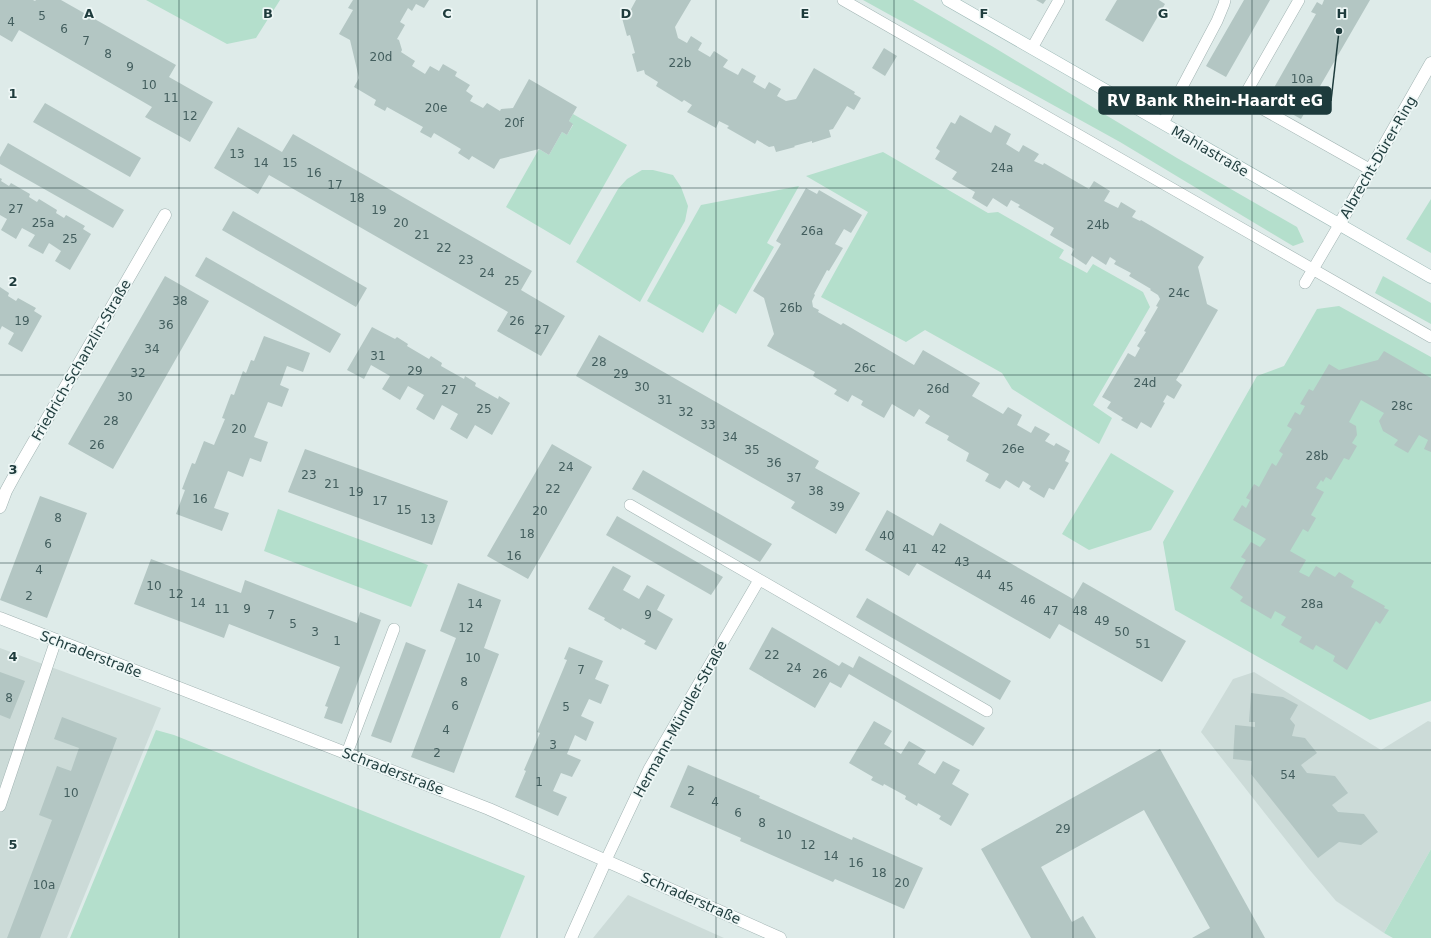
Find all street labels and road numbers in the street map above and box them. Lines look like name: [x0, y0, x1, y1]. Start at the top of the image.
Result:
street label: Albrecht-Dürer-Ring: [1336, 93, 1420, 221]
street label: Mahlastraße: [1169, 122, 1251, 180]
street label: Friedrich-Schanzlin-Straße: [28, 277, 134, 443]
street label: Schraderstraße: [38, 627, 144, 681]
street label: Hermann-Mündler-Straße: [630, 638, 730, 800]
street label: Schraderstraße: [340, 744, 446, 798]
street label: Schraderstraße: [639, 869, 743, 927]

